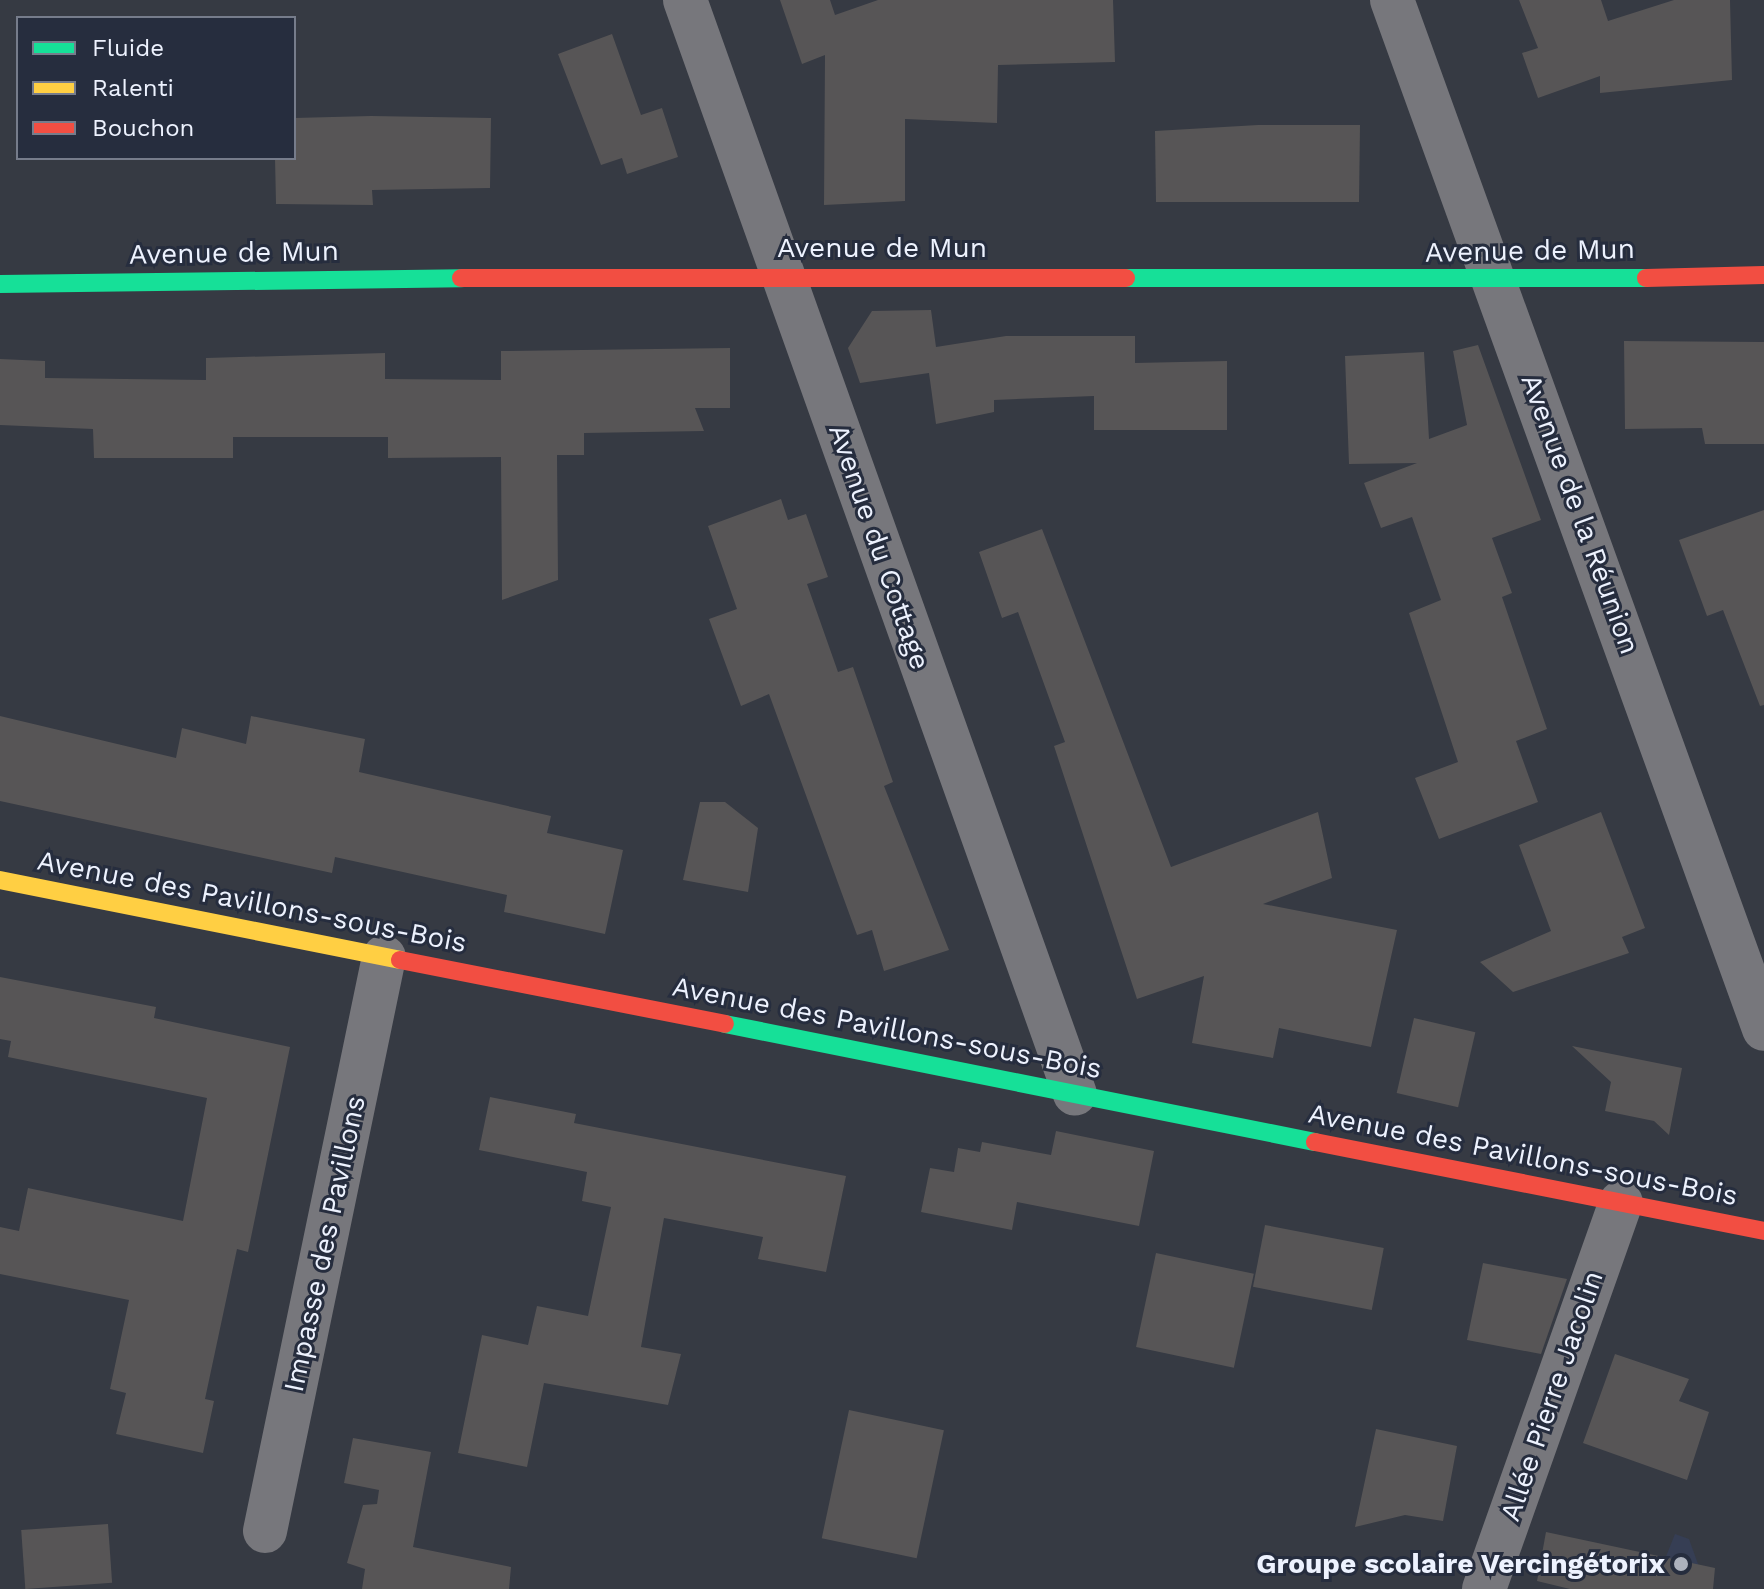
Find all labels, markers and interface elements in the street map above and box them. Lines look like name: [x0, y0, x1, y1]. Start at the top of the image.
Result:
legend: [16, 16, 296, 160]
text: Fluide: [92, 34, 164, 62]
text: Ralenti: [92, 74, 174, 102]
text: Bouchon: [92, 114, 194, 142]
street label: Avenue de Mun: [777, 231, 987, 265]
street label: Avenue de Mun: [1425, 232, 1635, 270]
street label: Avenue de Mun: [129, 234, 339, 272]
street label: Avenue de la Réunion: [1514, 369, 1646, 659]
street label: Avenue du Cottage: [821, 420, 937, 674]
street label: Avenue des Pavillons-sous-Bois: [35, 844, 469, 960]
street label: Avenue des Pavillons-sous-Bois: [670, 970, 1104, 1086]
street label: Impasse des Pavillons: [277, 1093, 373, 1395]
street label: Avenue des Pavillons-sous-Bois: [1306, 1097, 1740, 1213]
street label: Allée Pierre Jacolin: [1493, 1266, 1611, 1526]
place label: Groupe scolaire Vercingétorix: [1255, 1547, 1665, 1581]
marker: Groupe scolaire Vercingétorix: [1672, 1555, 1690, 1573]

